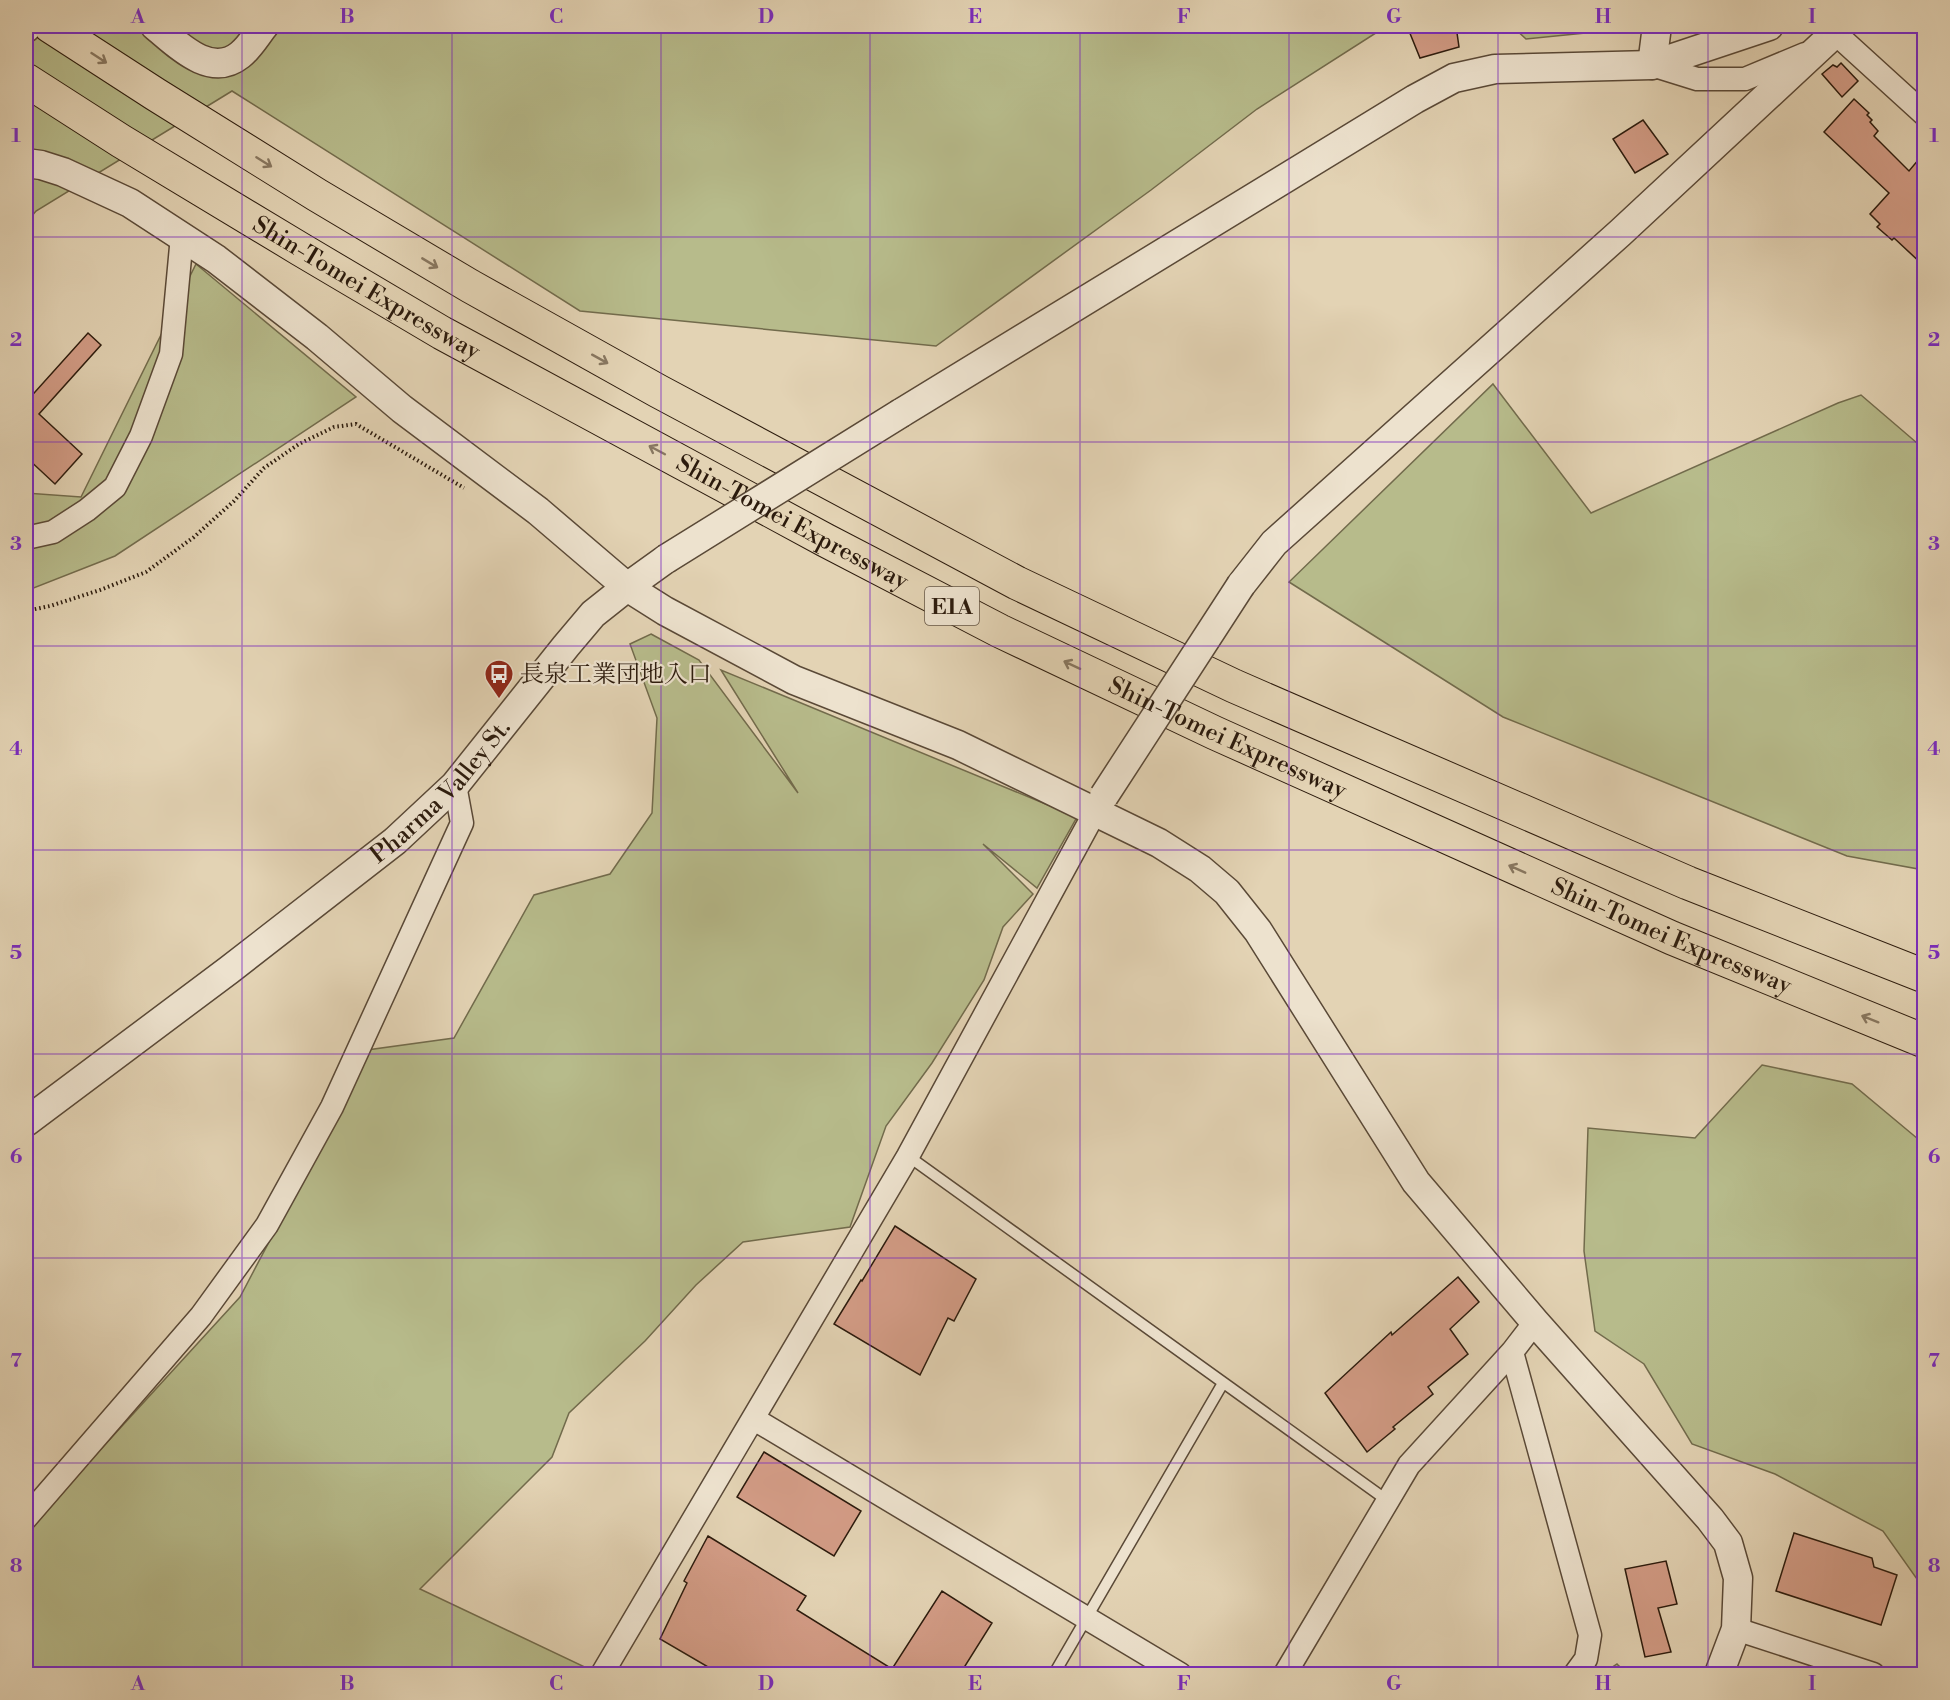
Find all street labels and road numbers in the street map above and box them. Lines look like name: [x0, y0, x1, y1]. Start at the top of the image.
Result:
street label: Shin-Tomei Expressway: [247, 210, 485, 367]
street label: Shin-Tomei Expressway: [671, 448, 913, 597]
road number: E1A: [925, 587, 979, 625]
street label: Shin-Tomei Expressway: [1103, 671, 1351, 806]
street label: Pharma Valley St.: [365, 714, 517, 871]
street label: Shin-Tomei Expressway: [1546, 872, 1796, 1001]

